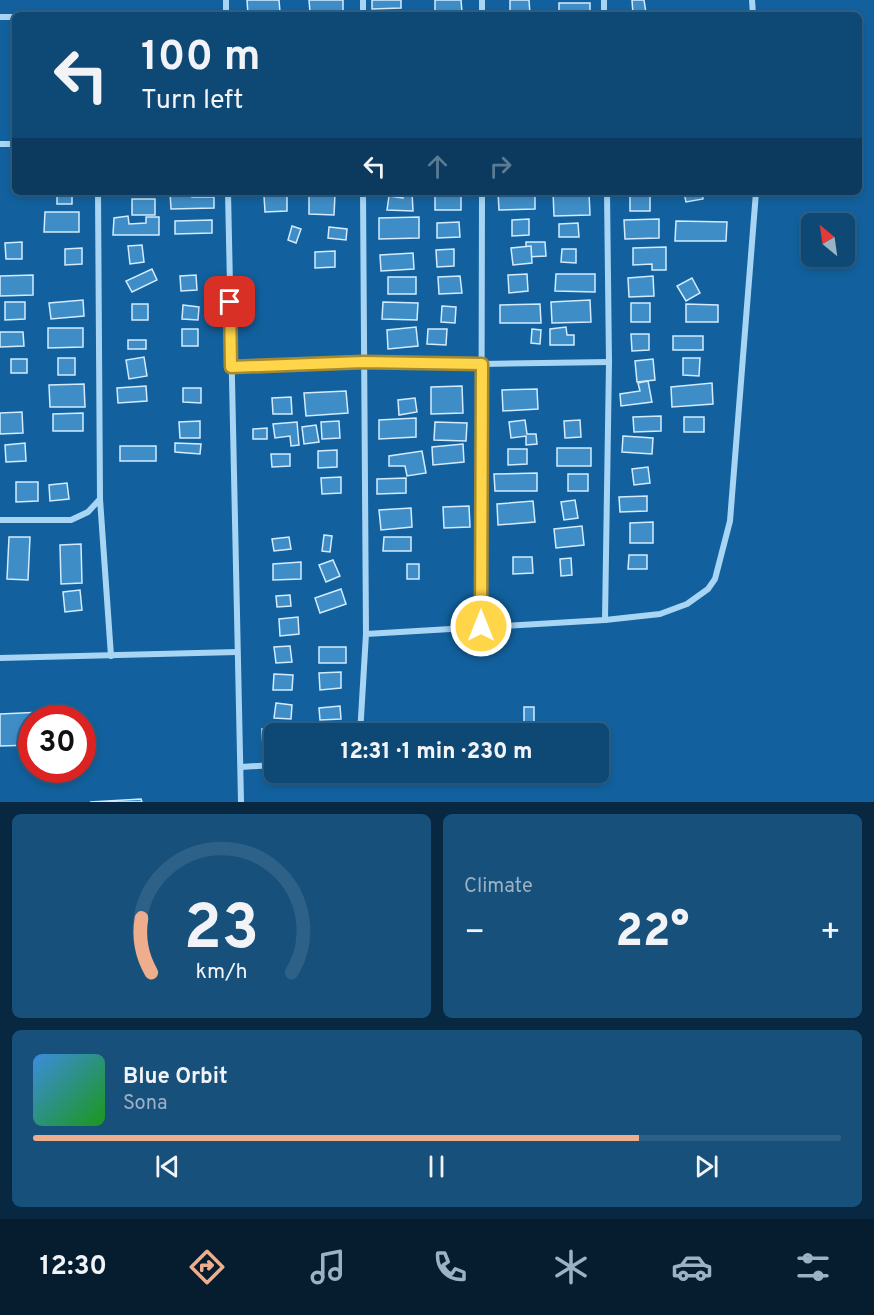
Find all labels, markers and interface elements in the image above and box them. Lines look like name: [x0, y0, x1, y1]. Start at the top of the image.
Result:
text: 100 m: [141, 32, 260, 85]
icon: left: [42, 36, 120, 114]
text: Turn left: [141, 84, 243, 118]
icon: left: [358, 150, 391, 183]
icon: ahead: [421, 150, 454, 183]
icon: right: [484, 150, 517, 183]
north arrow: [801, 213, 855, 267]
map controls: [801, 213, 855, 267]
pin: [204, 276, 255, 327]
icon: arrive: [213, 285, 246, 318]
position arrow: [449, 594, 513, 658]
speed limit sign: 30: [18, 705, 96, 783]
text: 12:31 · 1 min · 230 m: [340, 739, 533, 766]
text: Climate: [464, 874, 533, 900]
text: 23: [184, 892, 259, 971]
text: 22°: [616, 905, 689, 962]
text: −: [464, 913, 485, 955]
text: +: [820, 913, 841, 955]
text: km/h: [195, 959, 248, 986]
text: Blue Orbit: [123, 1064, 228, 1091]
text: Sona: [123, 1091, 168, 1117]
icon: previous: [151, 1150, 184, 1183]
icon: pause: [420, 1150, 453, 1183]
icon: next: [690, 1150, 723, 1183]
icon: directions: [186, 1246, 228, 1288]
icon: music: [307, 1246, 349, 1288]
icon: phone: [429, 1246, 471, 1288]
icon: climate: [550, 1246, 592, 1288]
icon: car: [671, 1246, 713, 1288]
icon: filters: [792, 1246, 834, 1288]
text: 12:30: [40, 1250, 107, 1284]

